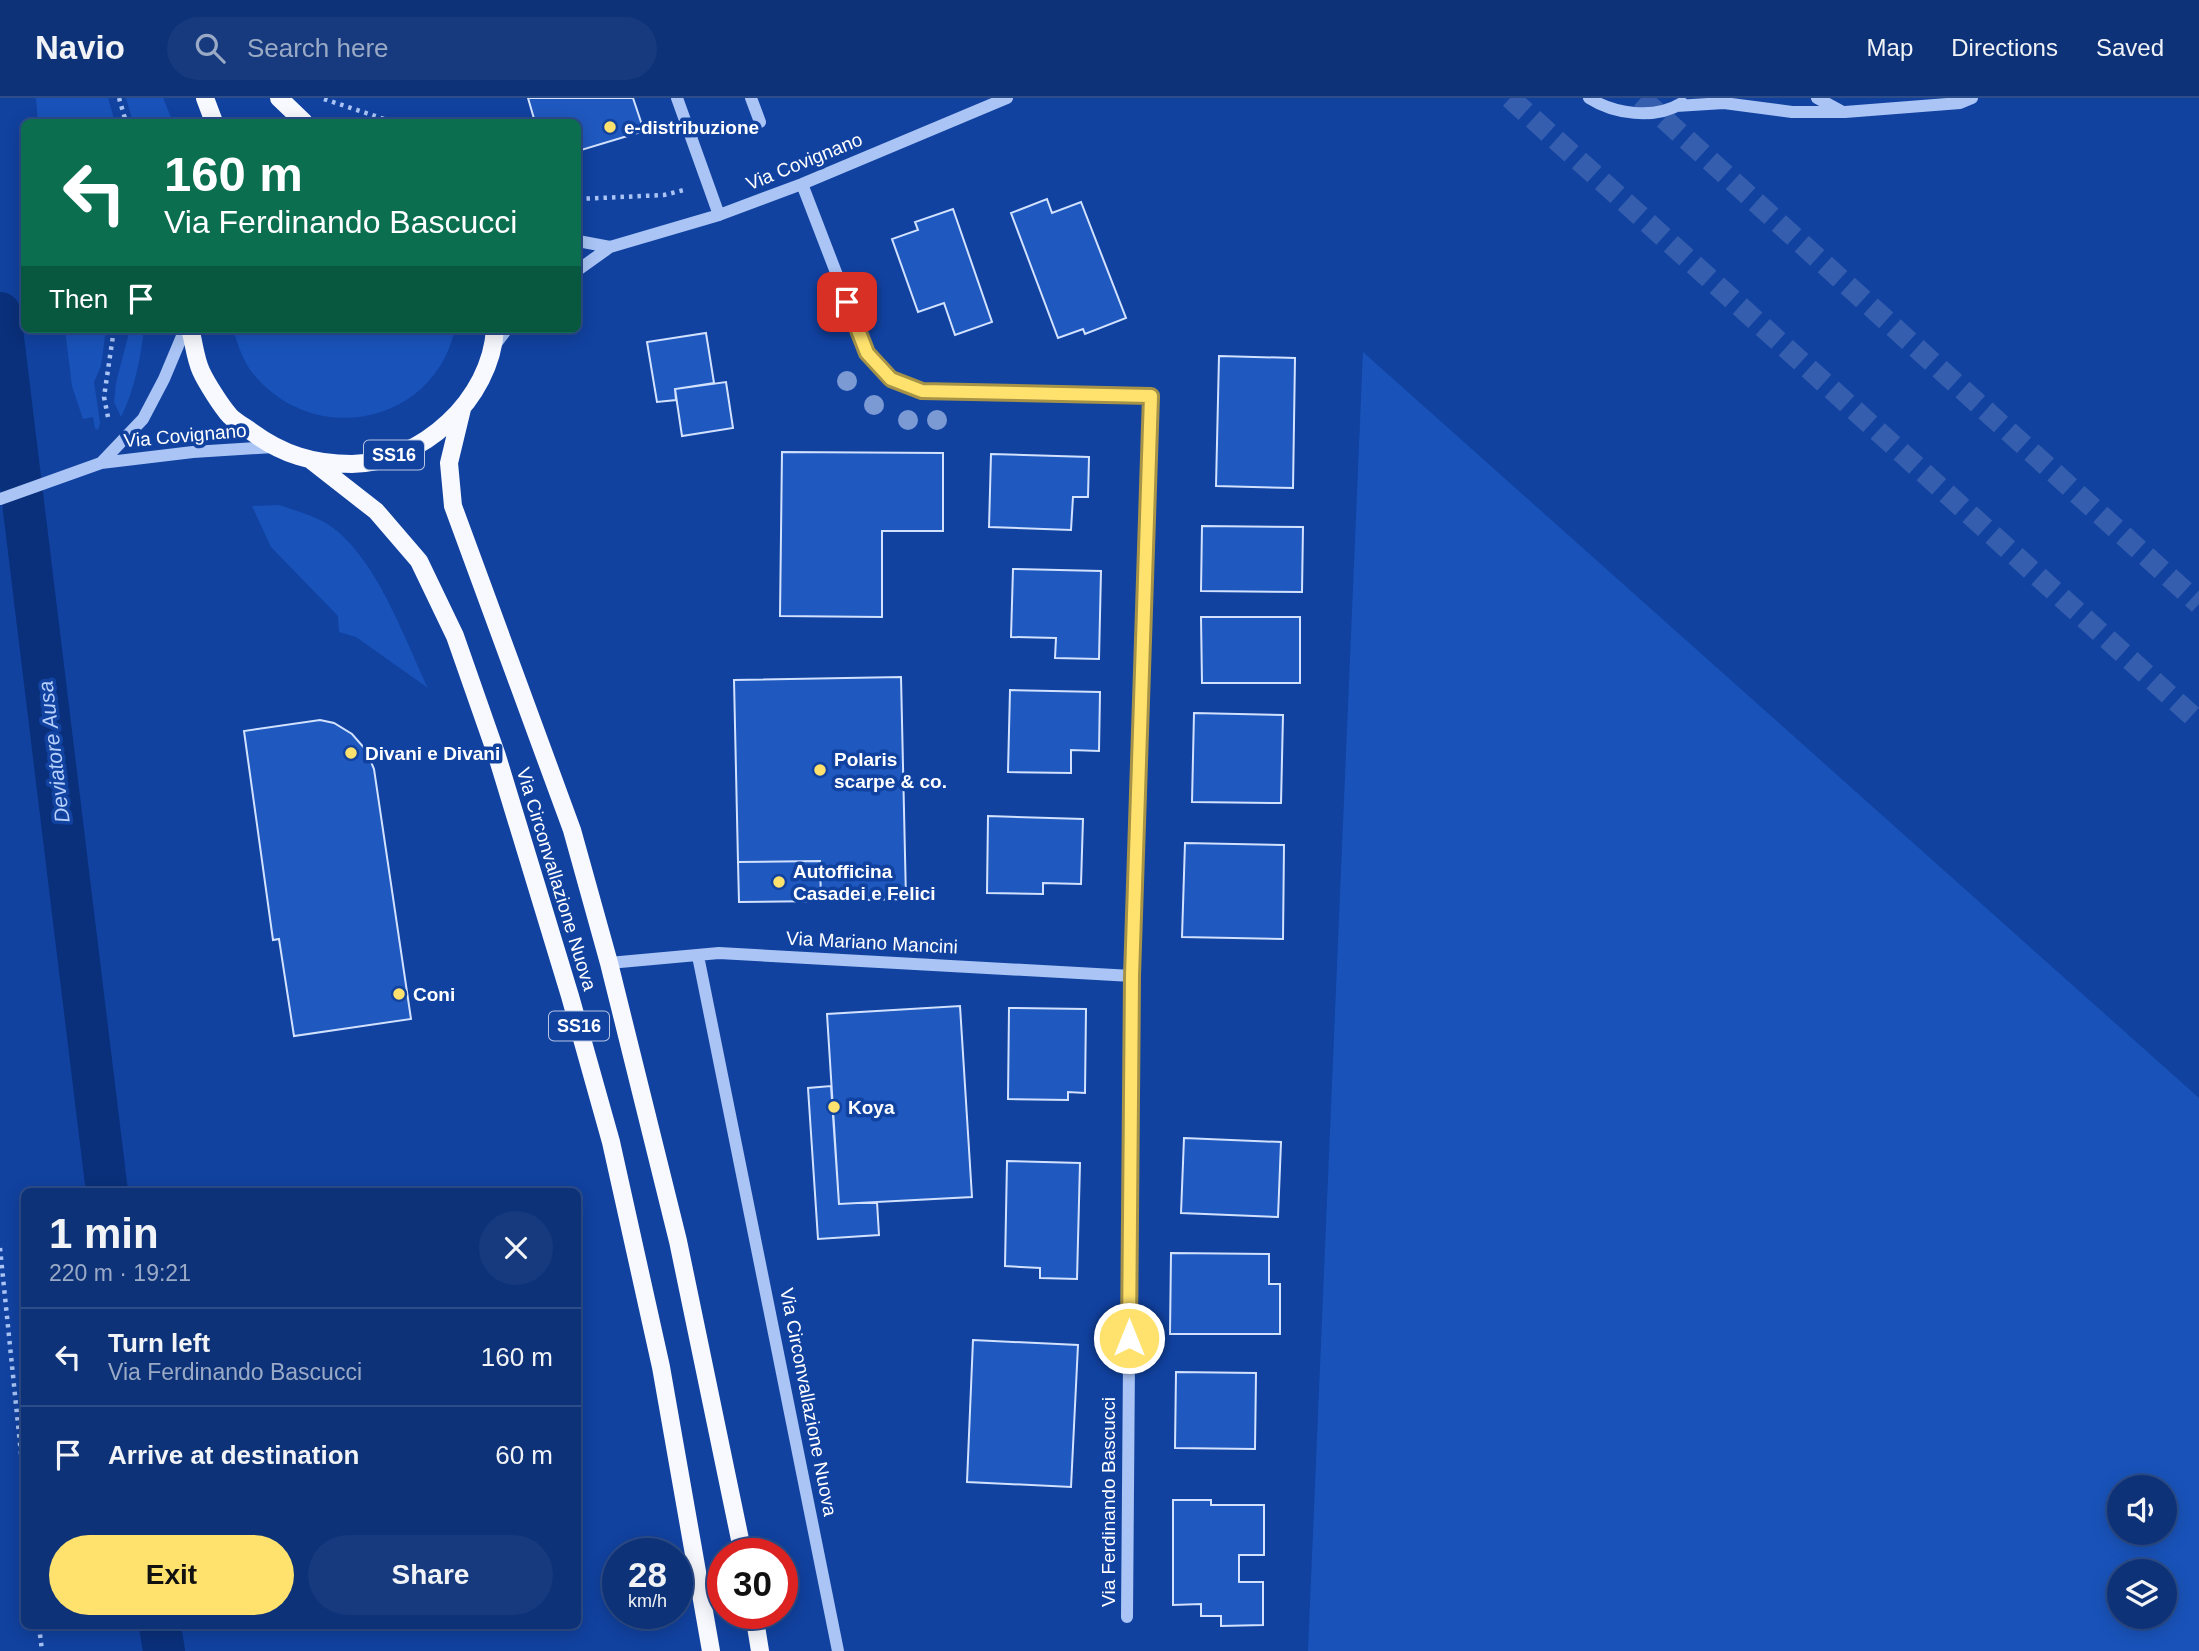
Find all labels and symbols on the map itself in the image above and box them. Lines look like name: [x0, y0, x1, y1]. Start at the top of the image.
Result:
place label: e-distribuzione: [624, 117, 759, 138]
marker: e-distribuzione: [602, 119, 618, 135]
street label: Via Covignano: [743, 129, 865, 194]
pin: [817, 272, 877, 332]
street label: Via Covignano: [123, 420, 247, 451]
road number: SS16: [364, 440, 424, 470]
water label: Deviatore Ausa: [33, 680, 74, 824]
place label: Divani e Divani: [365, 743, 500, 764]
marker: Divani e Divani: [343, 745, 359, 761]
place label: Polaris scarpe & co.: [834, 749, 947, 792]
marker: Polaris scarpe & co.: [812, 762, 828, 778]
street label: Via Circonvallazione Nuova: [513, 765, 601, 994]
place label: Autofficina Casadei e Felici: [793, 861, 936, 904]
marker: Autofficina Casadei e Felici: [771, 874, 787, 890]
street label: Via Mariano Mancini: [786, 928, 958, 957]
place label: Coni: [413, 984, 455, 1005]
marker: Coni: [391, 986, 407, 1002]
road number: SS16: [549, 1012, 609, 1041]
place label: Koya: [848, 1097, 895, 1118]
marker: Koya: [826, 1099, 842, 1115]
street label: Via Circonvallazione Nuova: [776, 1286, 841, 1518]
position arrow: [1092, 1301, 1166, 1375]
street label: Via Ferdinando Bascucci: [1098, 1397, 1119, 1607]
speed limit sign: 30: [707, 1538, 798, 1629]

